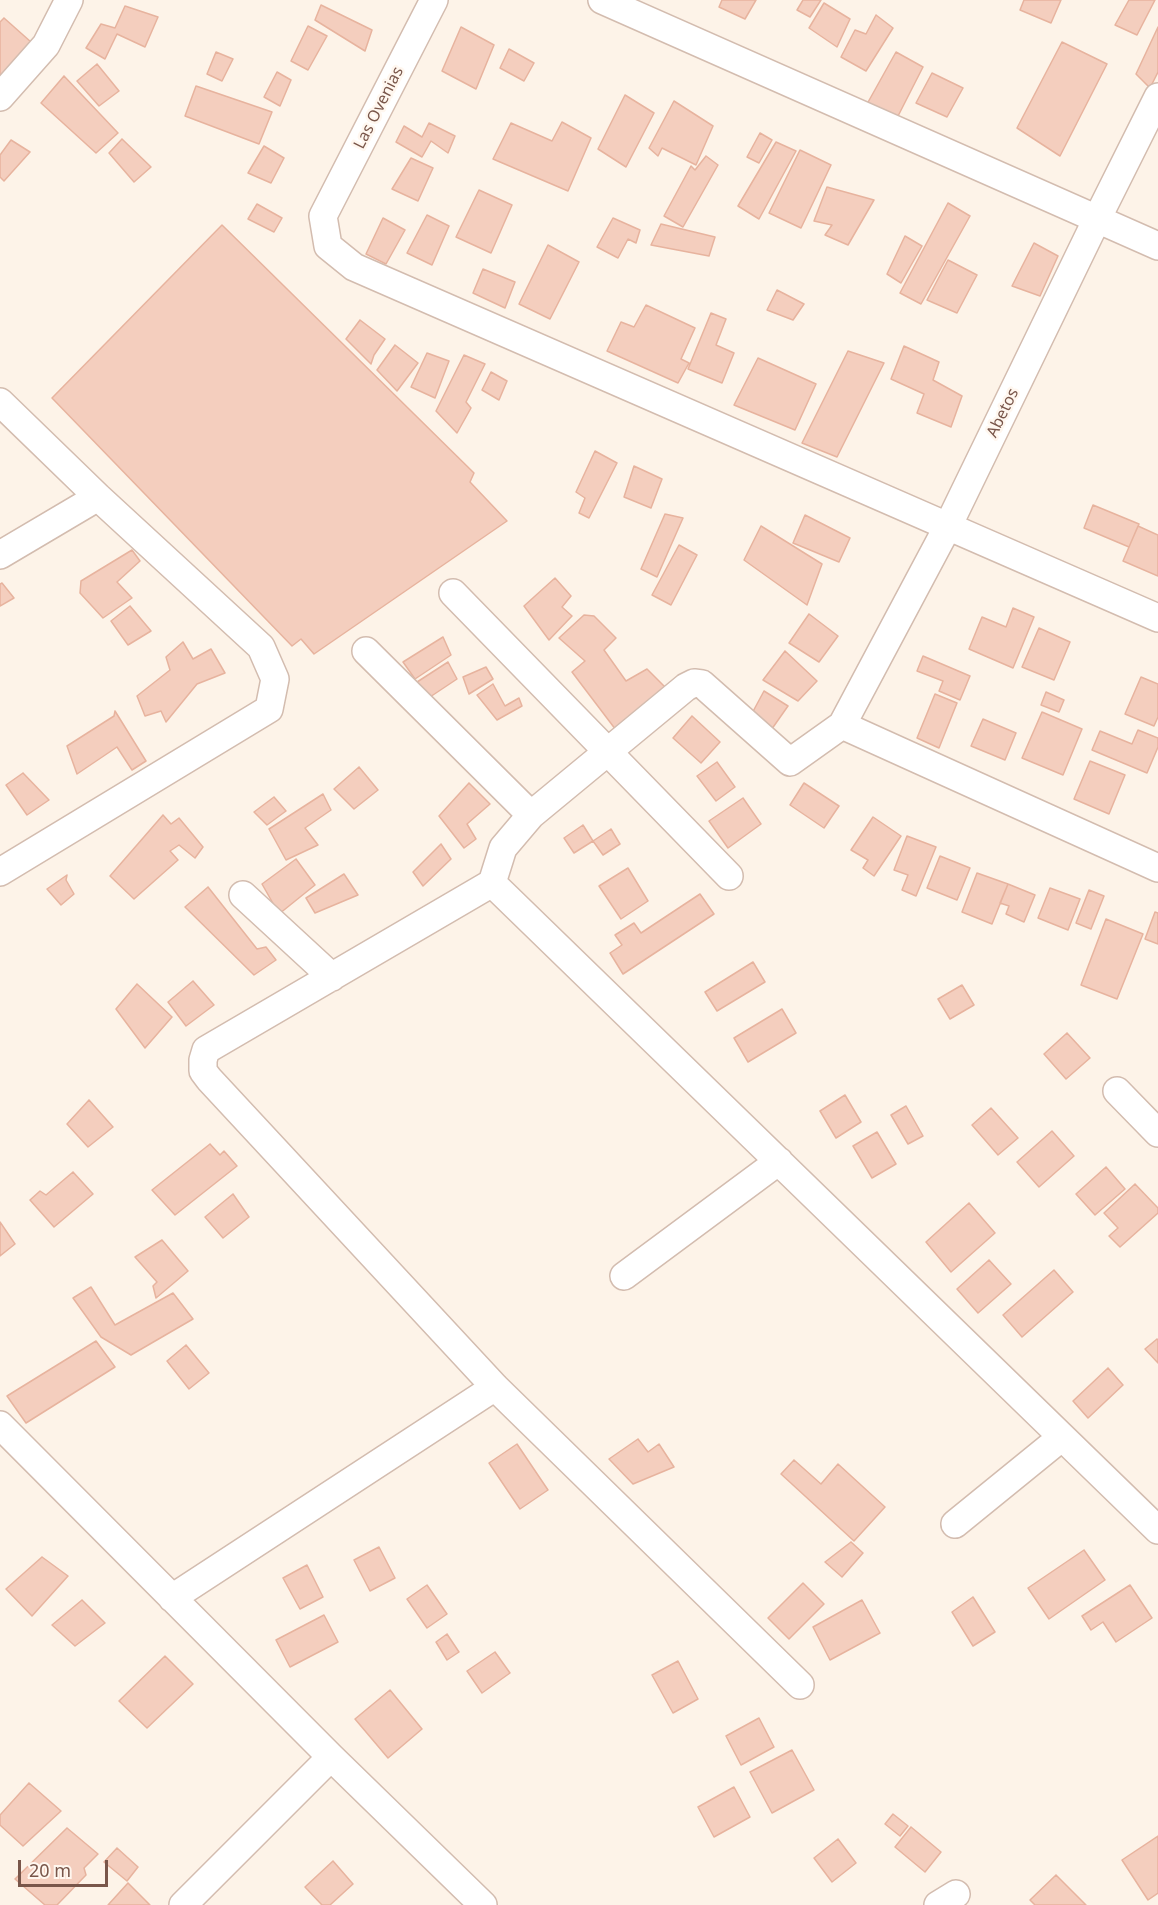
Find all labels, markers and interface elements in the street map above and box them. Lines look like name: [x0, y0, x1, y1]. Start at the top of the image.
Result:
street label: Las Ovenias: [350, 64, 408, 152]
street label: Abetos: [983, 385, 1023, 441]
scale bar: [21, 1848, 111, 1886]
text: 20 m: [29, 1858, 71, 1882]

